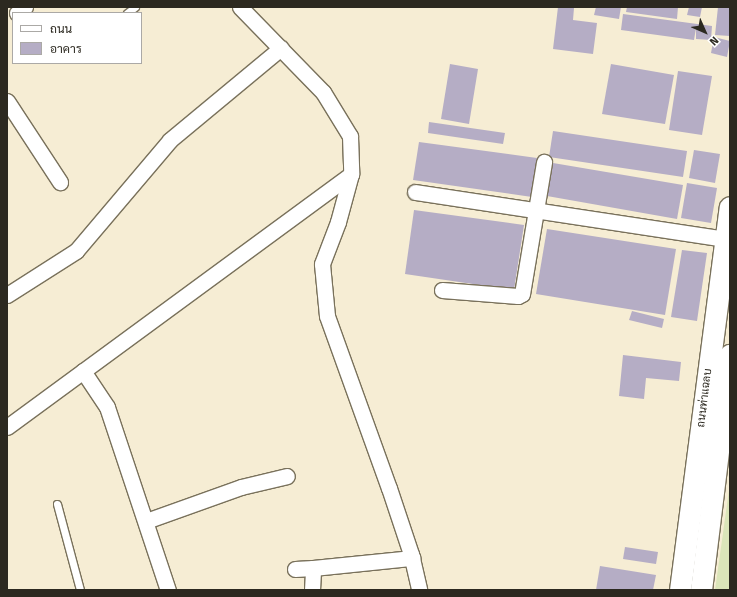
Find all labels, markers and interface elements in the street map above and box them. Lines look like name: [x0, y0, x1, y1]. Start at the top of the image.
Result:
legend: [12, 12, 142, 64]
north arrow: [685, 12, 725, 52]
text: ถนน: [50, 22, 72, 36]
text: N: [707, 34, 721, 48]
text: อาคาร: [50, 42, 82, 56]
street label: ถนนท่าแฉลบ: [695, 368, 715, 428]

